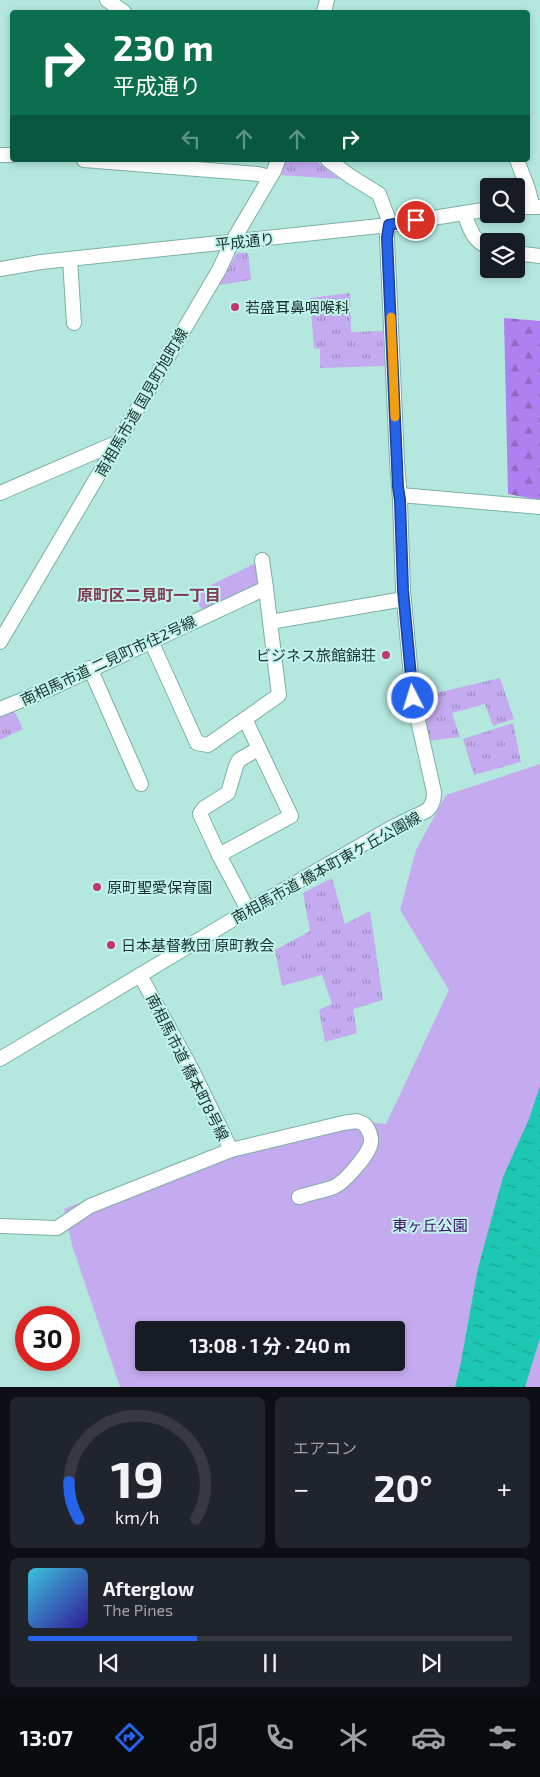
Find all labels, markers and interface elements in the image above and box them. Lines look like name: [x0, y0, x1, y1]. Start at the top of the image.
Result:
text: 230 m: [113, 26, 214, 68]
icon: right: [30, 30, 95, 95]
text: 平成通り: [113, 72, 201, 98]
icon: left: [177, 125, 205, 153]
icon: ahead: [230, 125, 258, 153]
icon: ahead: [283, 125, 311, 153]
icon: right: [336, 125, 364, 153]
map controls: [480, 178, 525, 278]
button: search: [480, 178, 525, 223]
pin: [395, 199, 437, 241]
icon: arrive: [402, 206, 430, 234]
street label: 平成通り: [214, 229, 276, 253]
button: layers: [480, 233, 525, 278]
place label: 若盛耳鼻咽喉科: [245, 298, 350, 316]
marker: 若盛耳鼻咽喉科: [229, 301, 241, 313]
street label: 南相馬市道 国見町旭町線: [91, 325, 191, 479]
district label: 原町区二見町一丁目: [77, 585, 221, 604]
street label: 南相馬市道 二見町市住2号線: [17, 611, 199, 709]
place label: ビジネス旅館錦荘: [256, 646, 376, 664]
marker: ビジネス旅館錦荘: [380, 649, 392, 661]
position arrow: [386, 671, 438, 723]
street label: 南相馬市道 橋本町東ケ丘公園線: [228, 807, 424, 927]
place label: 原町聖愛保育園: [107, 878, 212, 896]
marker: 原町聖愛保育園: [91, 881, 103, 893]
place label: 日本基督教団 原町教会: [121, 936, 274, 954]
marker: 日本基督教団 原町教会: [105, 939, 117, 951]
street label: 南相馬市道 橋本町8号線: [143, 991, 233, 1143]
park label: 東ヶ丘公園: [392, 1216, 468, 1234]
speed limit sign: 30: [15, 1306, 80, 1371]
text: 13:08 · 1 分 · 240 m: [190, 1334, 350, 1357]
text: エアコン: [293, 1438, 357, 1457]
text: 19: [111, 1446, 164, 1508]
text: 20°: [373, 1464, 433, 1510]
text: −: [293, 1471, 309, 1505]
text: +: [497, 1471, 512, 1505]
text: km/h: [115, 1506, 160, 1528]
text: Afterglow: [103, 1577, 194, 1600]
text: The Pines: [103, 1600, 173, 1619]
icon: previous: [95, 1649, 123, 1677]
icon: pause: [256, 1649, 284, 1677]
icon: next: [417, 1649, 445, 1677]
icon: directions: [112, 1720, 147, 1755]
icon: music: [187, 1720, 222, 1755]
icon: phone: [262, 1720, 297, 1755]
icon: climate: [336, 1720, 371, 1755]
icon: car: [411, 1720, 446, 1755]
icon: filters: [485, 1720, 520, 1755]
text: 13:07: [20, 1724, 73, 1750]

